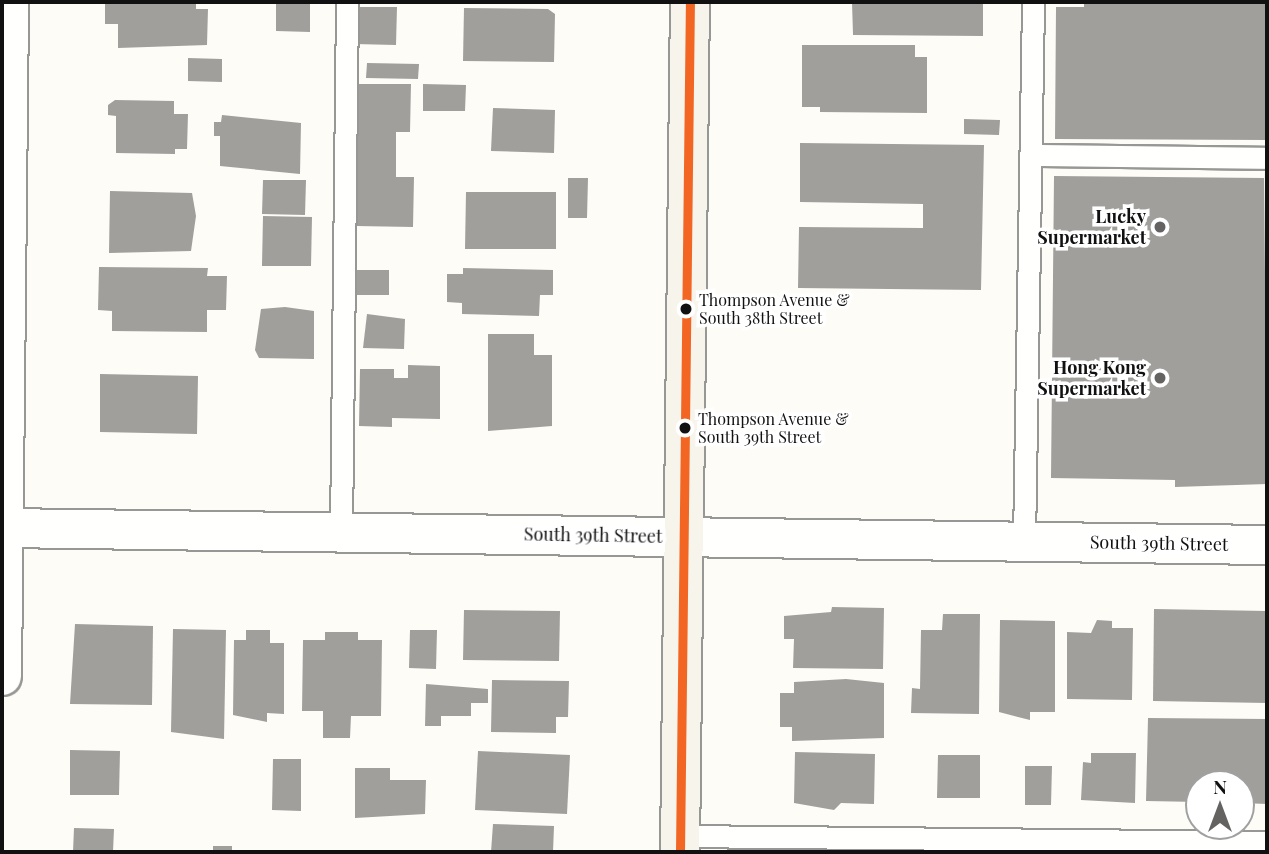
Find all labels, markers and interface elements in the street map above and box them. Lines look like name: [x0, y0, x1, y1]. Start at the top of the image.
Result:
place label: Lucky Supermarket: [1037, 206, 1146, 248]
marker: Lucky Supermarket: [1152, 219, 1168, 235]
place label: Thompson Avenue & South 38th Street: [699, 290, 850, 328]
marker: Thompson Avenue & South 38th Street: [679, 302, 693, 316]
place label: Hong Kong Supermarket: [1037, 357, 1146, 400]
marker: Hong Kong Supermarket: [1152, 370, 1168, 386]
place label: Thompson Avenue & South 39th Street: [698, 409, 849, 447]
marker: Thompson Avenue & South 39th Street: [678, 421, 692, 435]
street label: South 39th Street: [524, 523, 662, 547]
street label: South 39th Street: [1090, 531, 1228, 555]
north arrow: [1185, 770, 1255, 840]
text: N: [1213, 773, 1227, 799]

